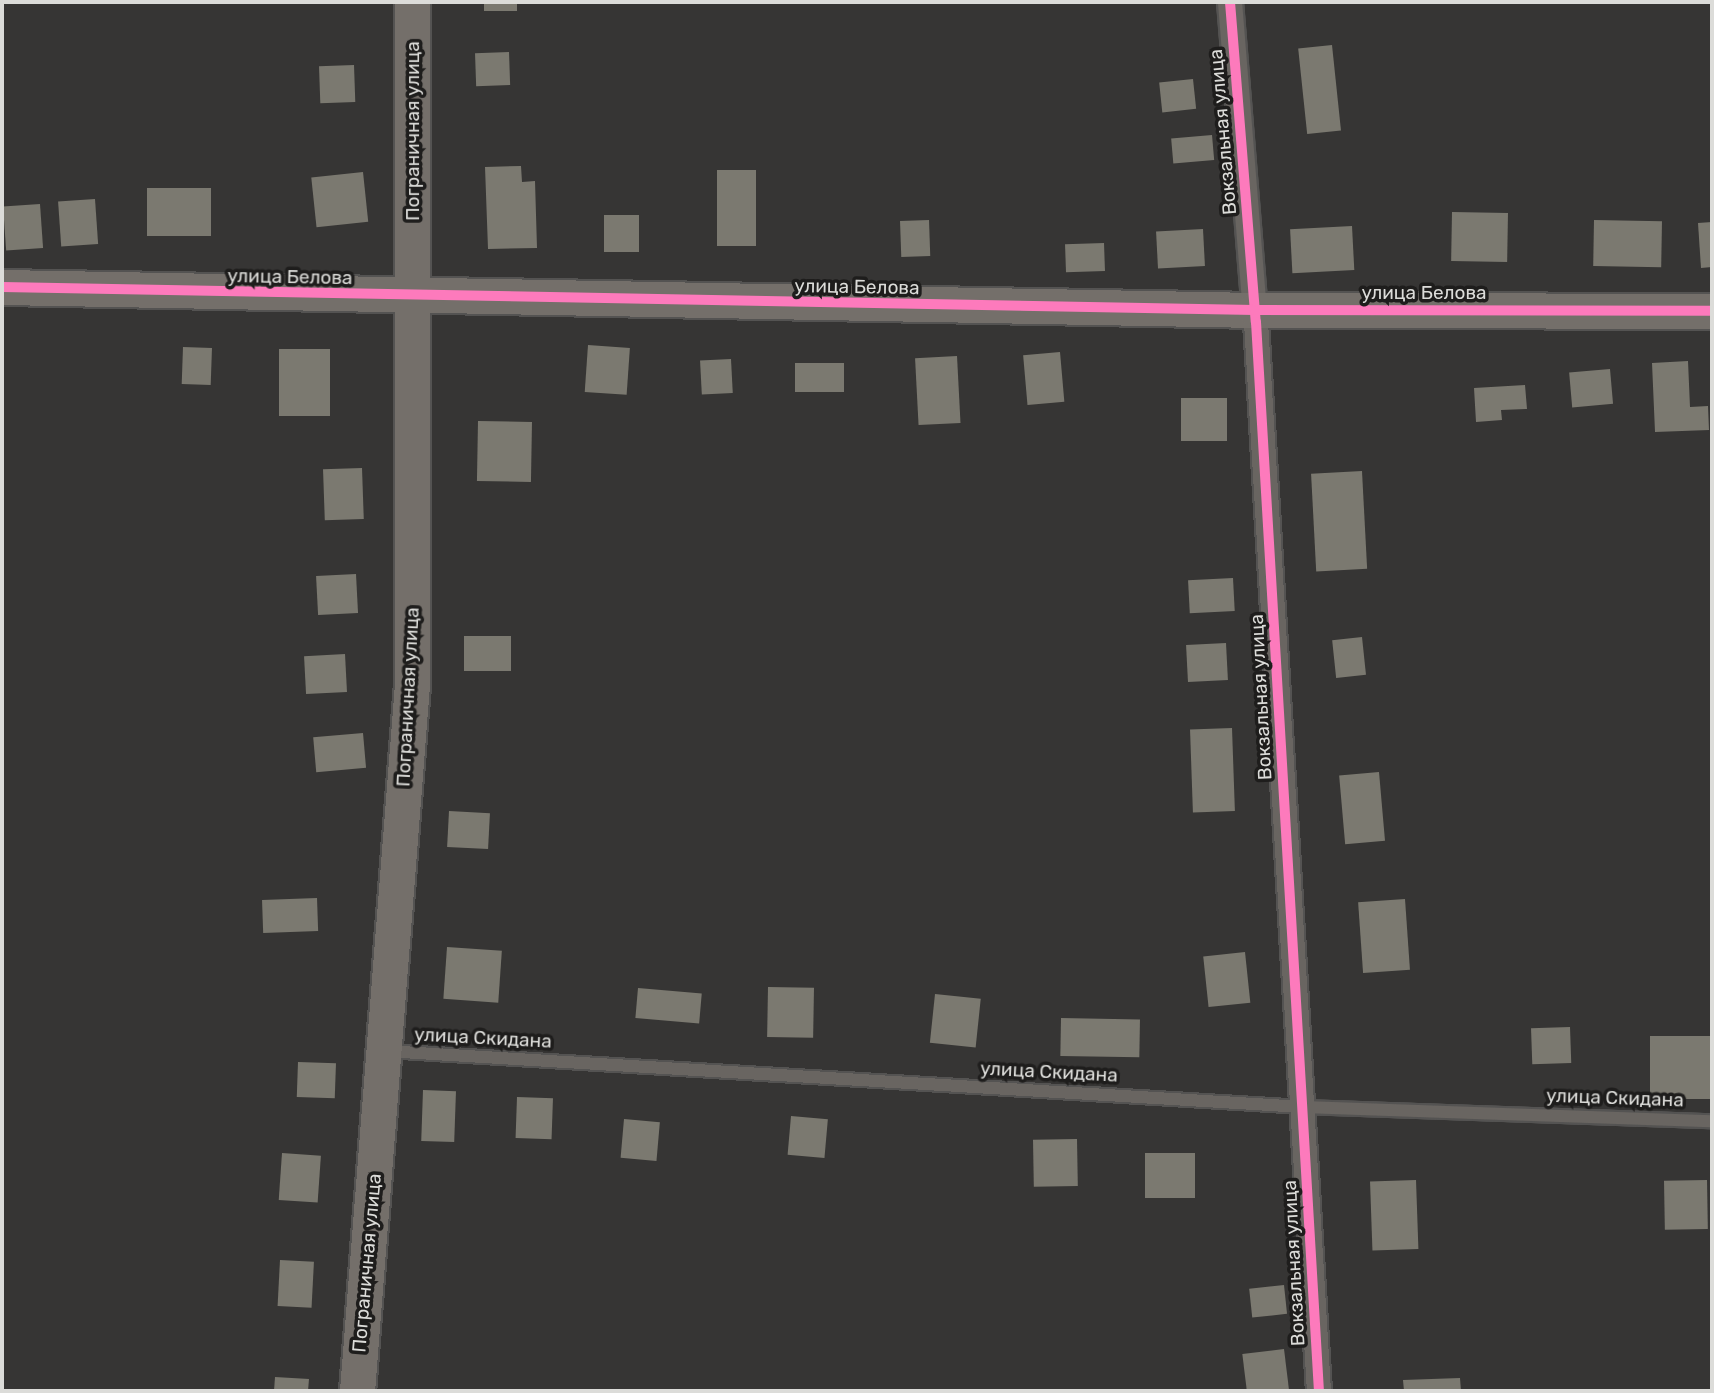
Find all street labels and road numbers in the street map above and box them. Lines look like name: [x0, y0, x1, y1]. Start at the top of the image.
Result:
street label: Пограничная улица: [402, 41, 424, 221]
street label: Вокзальная улица: [1204, 48, 1242, 216]
street label: улица Белова: [227, 265, 353, 289]
street label: улица Белова: [794, 275, 920, 299]
street label: улица Белова: [1361, 282, 1487, 304]
street label: Пограничная улица: [392, 607, 424, 787]
street label: Вокзальная улица: [1245, 613, 1277, 781]
street label: улица Скидана: [414, 1023, 552, 1053]
street label: улица Скидана: [980, 1057, 1118, 1087]
street label: улица Скидана: [1546, 1084, 1684, 1112]
street label: Пограничная улица: [348, 1172, 386, 1354]
street label: Вокзальная улица: [1278, 1179, 1310, 1347]

